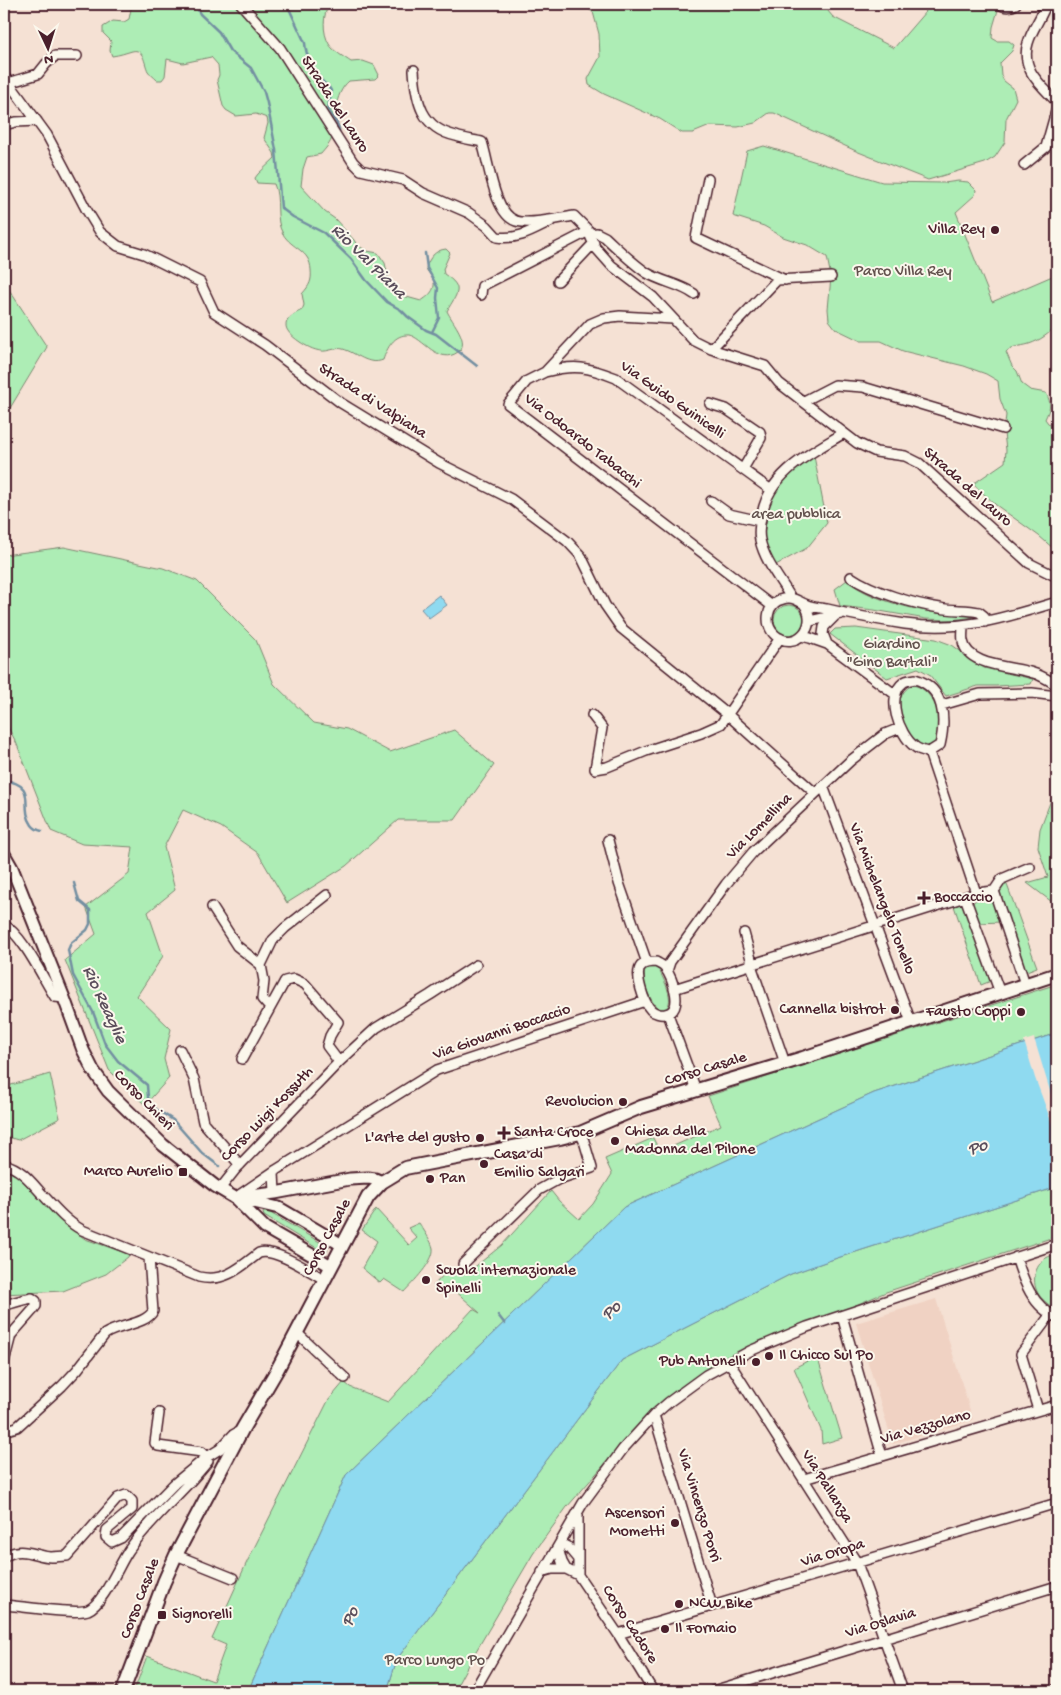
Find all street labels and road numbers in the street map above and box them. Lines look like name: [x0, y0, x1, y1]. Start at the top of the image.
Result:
street label: Strada del Lauro: [296, 53, 372, 157]
street label: Via Guido Guinicelli: [615, 357, 728, 444]
street label: Strada di Valpiana: [314, 360, 431, 445]
street label: Via Odoardo Tabacchi: [519, 390, 644, 494]
street label: Strada del Lauro: [919, 444, 1015, 532]
street label: Via Lomellina: [722, 789, 798, 865]
street label: Via Michelangelo Tonello: [843, 820, 919, 977]
street label: Via Giovanni Boccaccio: [430, 1001, 573, 1066]
street label: Corso Casale: [663, 1048, 750, 1091]
street label: Corso Luigi Kossuth: [218, 1063, 319, 1167]
street label: Corso Chieri: [108, 1066, 178, 1136]
street label: Corso Casale: [300, 1195, 357, 1280]
street label: Via Vezzolano: [878, 1406, 973, 1450]
street label: Via Vincenzo Porri: [671, 1446, 724, 1565]
street label: Via Pallanza: [796, 1446, 856, 1528]
street label: Via Oropa: [798, 1535, 868, 1573]
street label: Corso Casale: [117, 1555, 165, 1642]
street label: Corso Cadore: [597, 1582, 662, 1668]
street label: Via Oslavia: [843, 1604, 919, 1644]

